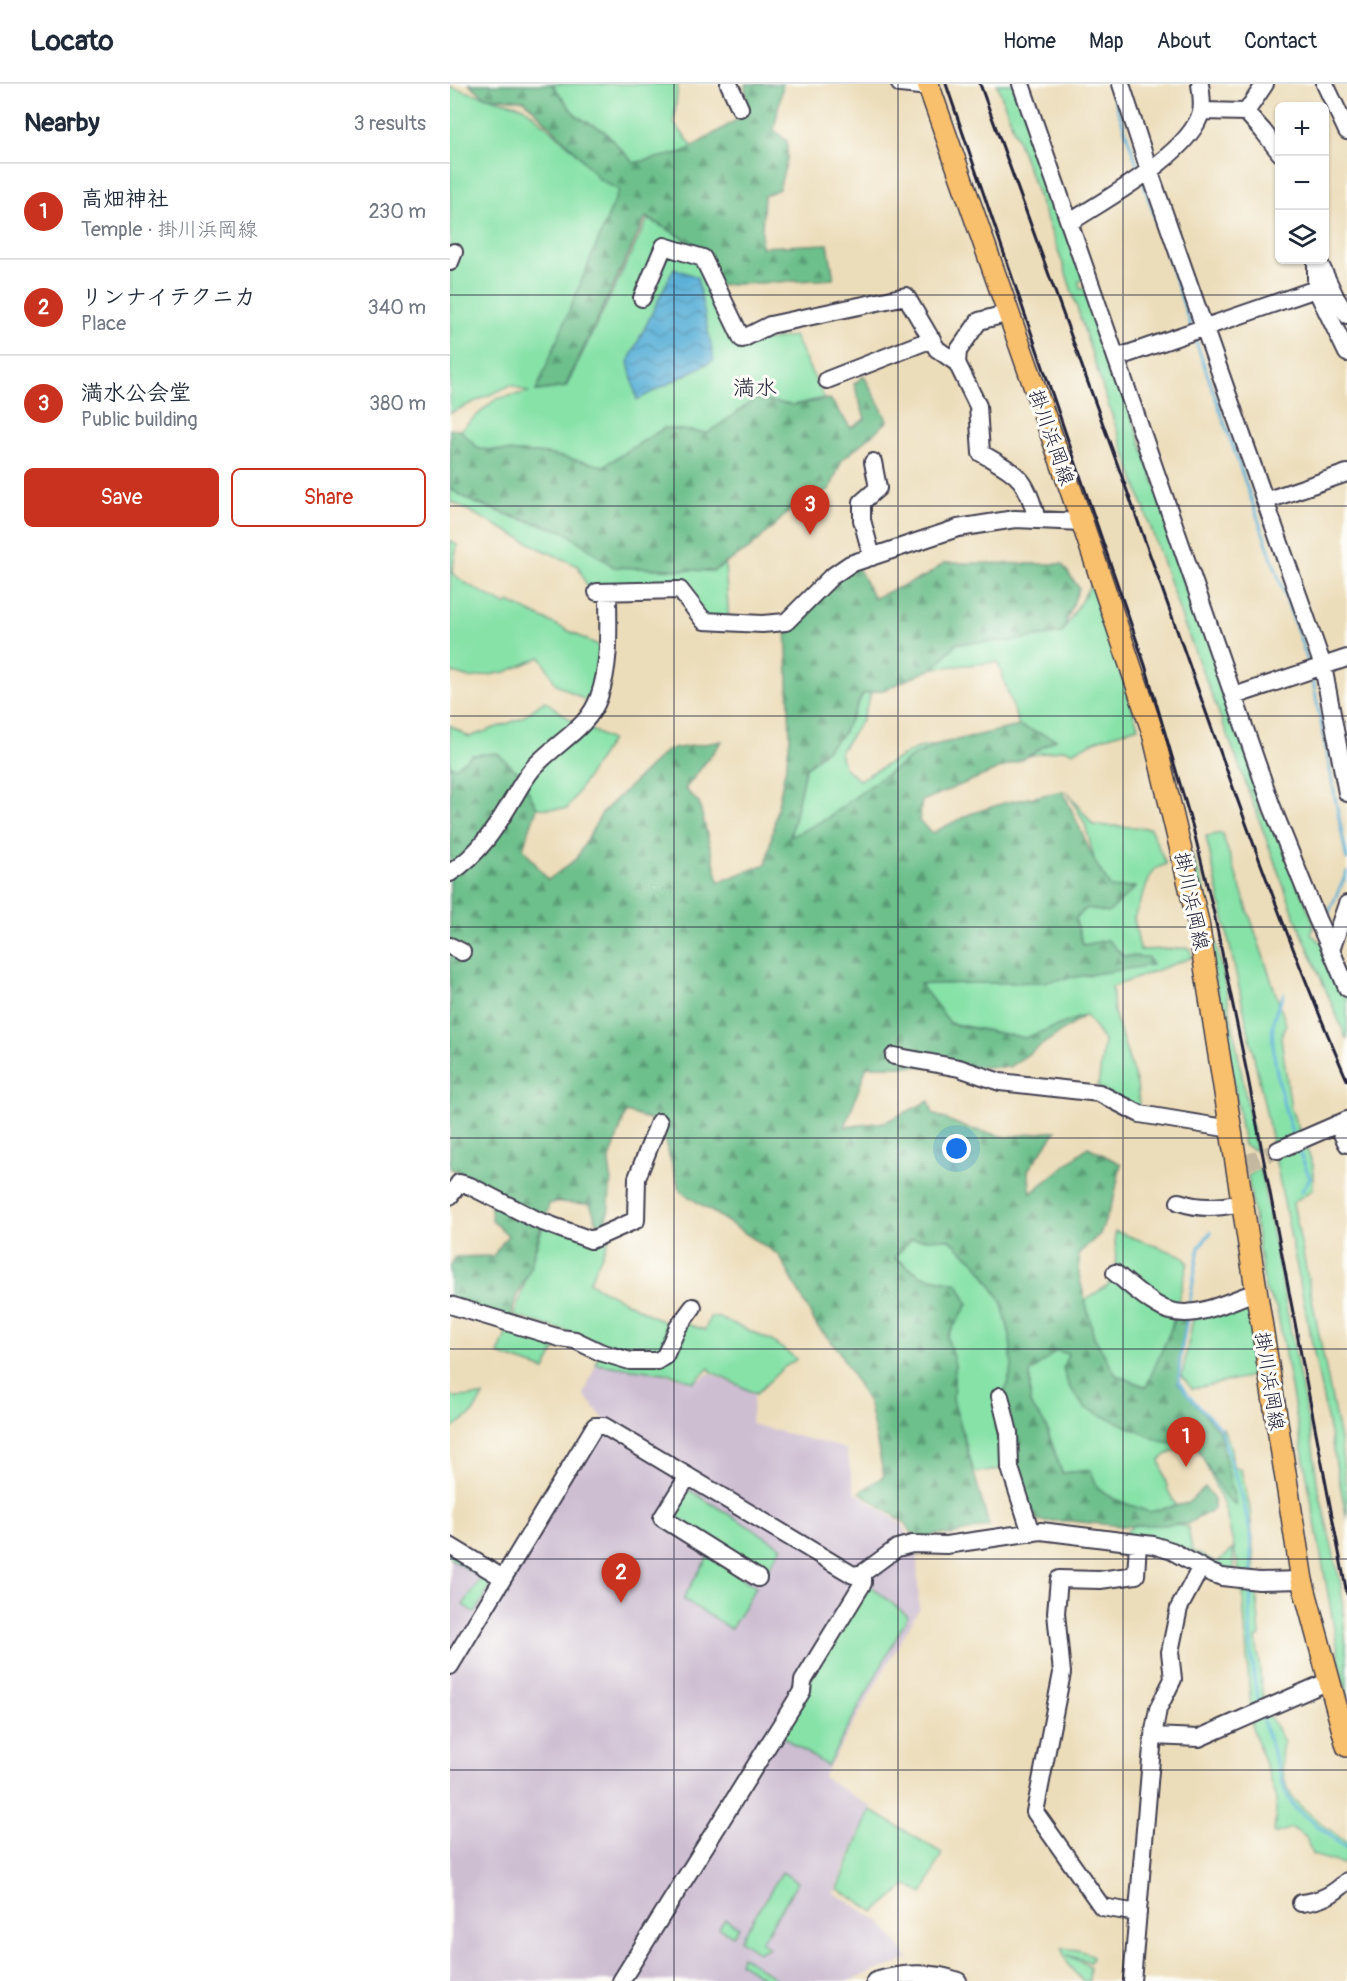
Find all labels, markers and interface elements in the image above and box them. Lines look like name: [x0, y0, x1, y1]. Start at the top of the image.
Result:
text: Locato: [30, 24, 114, 59]
text: Home: [1003, 28, 1056, 55]
text: Map: [1089, 28, 1124, 55]
text: About: [1157, 28, 1211, 55]
text: Contact: [1244, 28, 1317, 55]
map controls: [1275, 102, 1329, 264]
button: +: [1275, 102, 1329, 156]
text: Nearby: [24, 107, 100, 139]
text: 3 results: [354, 111, 426, 136]
button: −: [1275, 156, 1329, 210]
text: 高畑神社: [81, 185, 169, 213]
text: 1: [40, 199, 47, 224]
text: 230 m: [369, 199, 426, 224]
button: layers: [1275, 210, 1329, 264]
text: Temple · 掛川浜岡線: [81, 217, 258, 242]
text: リンナイテクニカ: [81, 283, 256, 311]
text: 2: [38, 295, 49, 320]
text: 340 m: [367, 295, 426, 320]
text: Place: [81, 311, 126, 336]
district label: 満水: [733, 374, 777, 402]
text: 満水公会堂: [81, 379, 191, 407]
street label: 掛川浜岡線: [1023, 386, 1080, 489]
text: 3: [38, 391, 49, 416]
text: 380 m: [369, 391, 426, 416]
text: Public building: [81, 407, 197, 432]
button: Save: [24, 468, 219, 527]
button: Share: [231, 468, 426, 527]
pin: 3: [790, 486, 830, 535]
street label: 掛川浜岡線: [1169, 850, 1214, 953]
your location: [942, 1134, 971, 1163]
street label: 掛川浜岡線: [1249, 1330, 1290, 1432]
pin: 1: [1166, 1418, 1206, 1467]
pin: 2: [602, 1554, 640, 1603]

